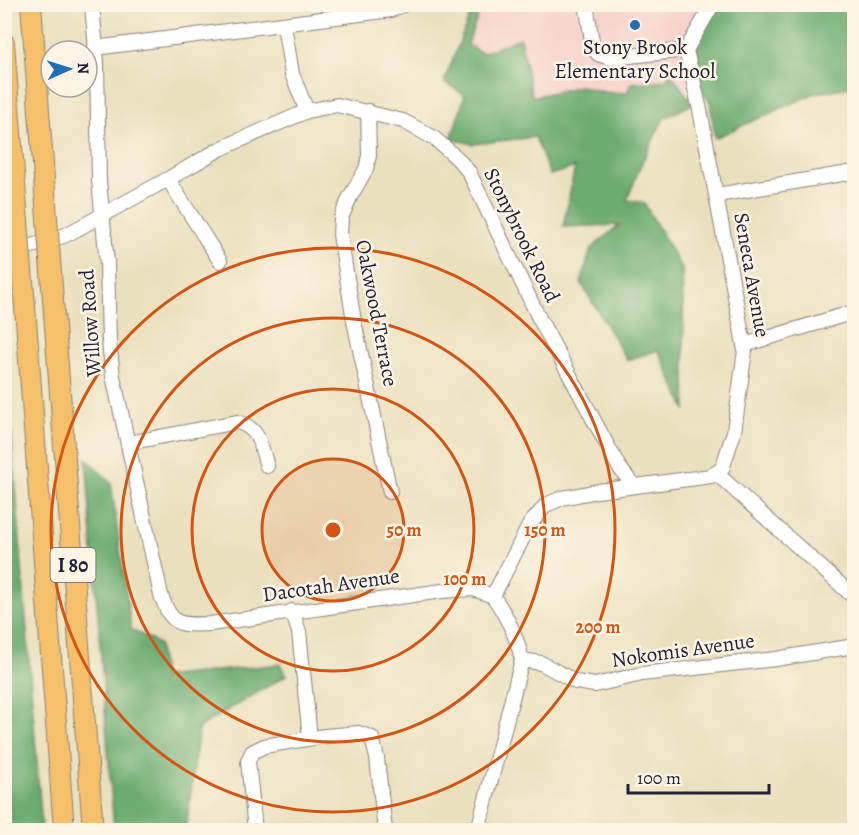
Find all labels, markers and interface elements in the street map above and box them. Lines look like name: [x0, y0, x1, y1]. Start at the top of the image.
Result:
marker: Stony Brook Elementary School: [628, 18, 642, 32]
place label: Stony Brook Elementary School: [555, 33, 715, 85]
north arrow: [39, 39, 99, 99]
text: N: [72, 62, 94, 75]
street label: Stonybrook Road: [477, 163, 567, 308]
street label: Seneca Avenue: [727, 210, 777, 340]
street label: Oakwood Terrace: [349, 237, 405, 389]
street label: Willow Road: [72, 268, 108, 379]
text: 50 m: [387, 518, 421, 542]
text: 150 m: [524, 518, 566, 542]
centre of rings: [323, 520, 343, 540]
road number: I 80: [50, 548, 96, 582]
street label: Dacotah Avenue: [261, 562, 401, 608]
text: 100 m: [444, 567, 486, 591]
text: 200 m: [575, 615, 621, 639]
street label: Nokomis Avenue: [610, 626, 756, 674]
scale bar: [628, 757, 769, 795]
text: 100 m: [637, 766, 681, 790]

